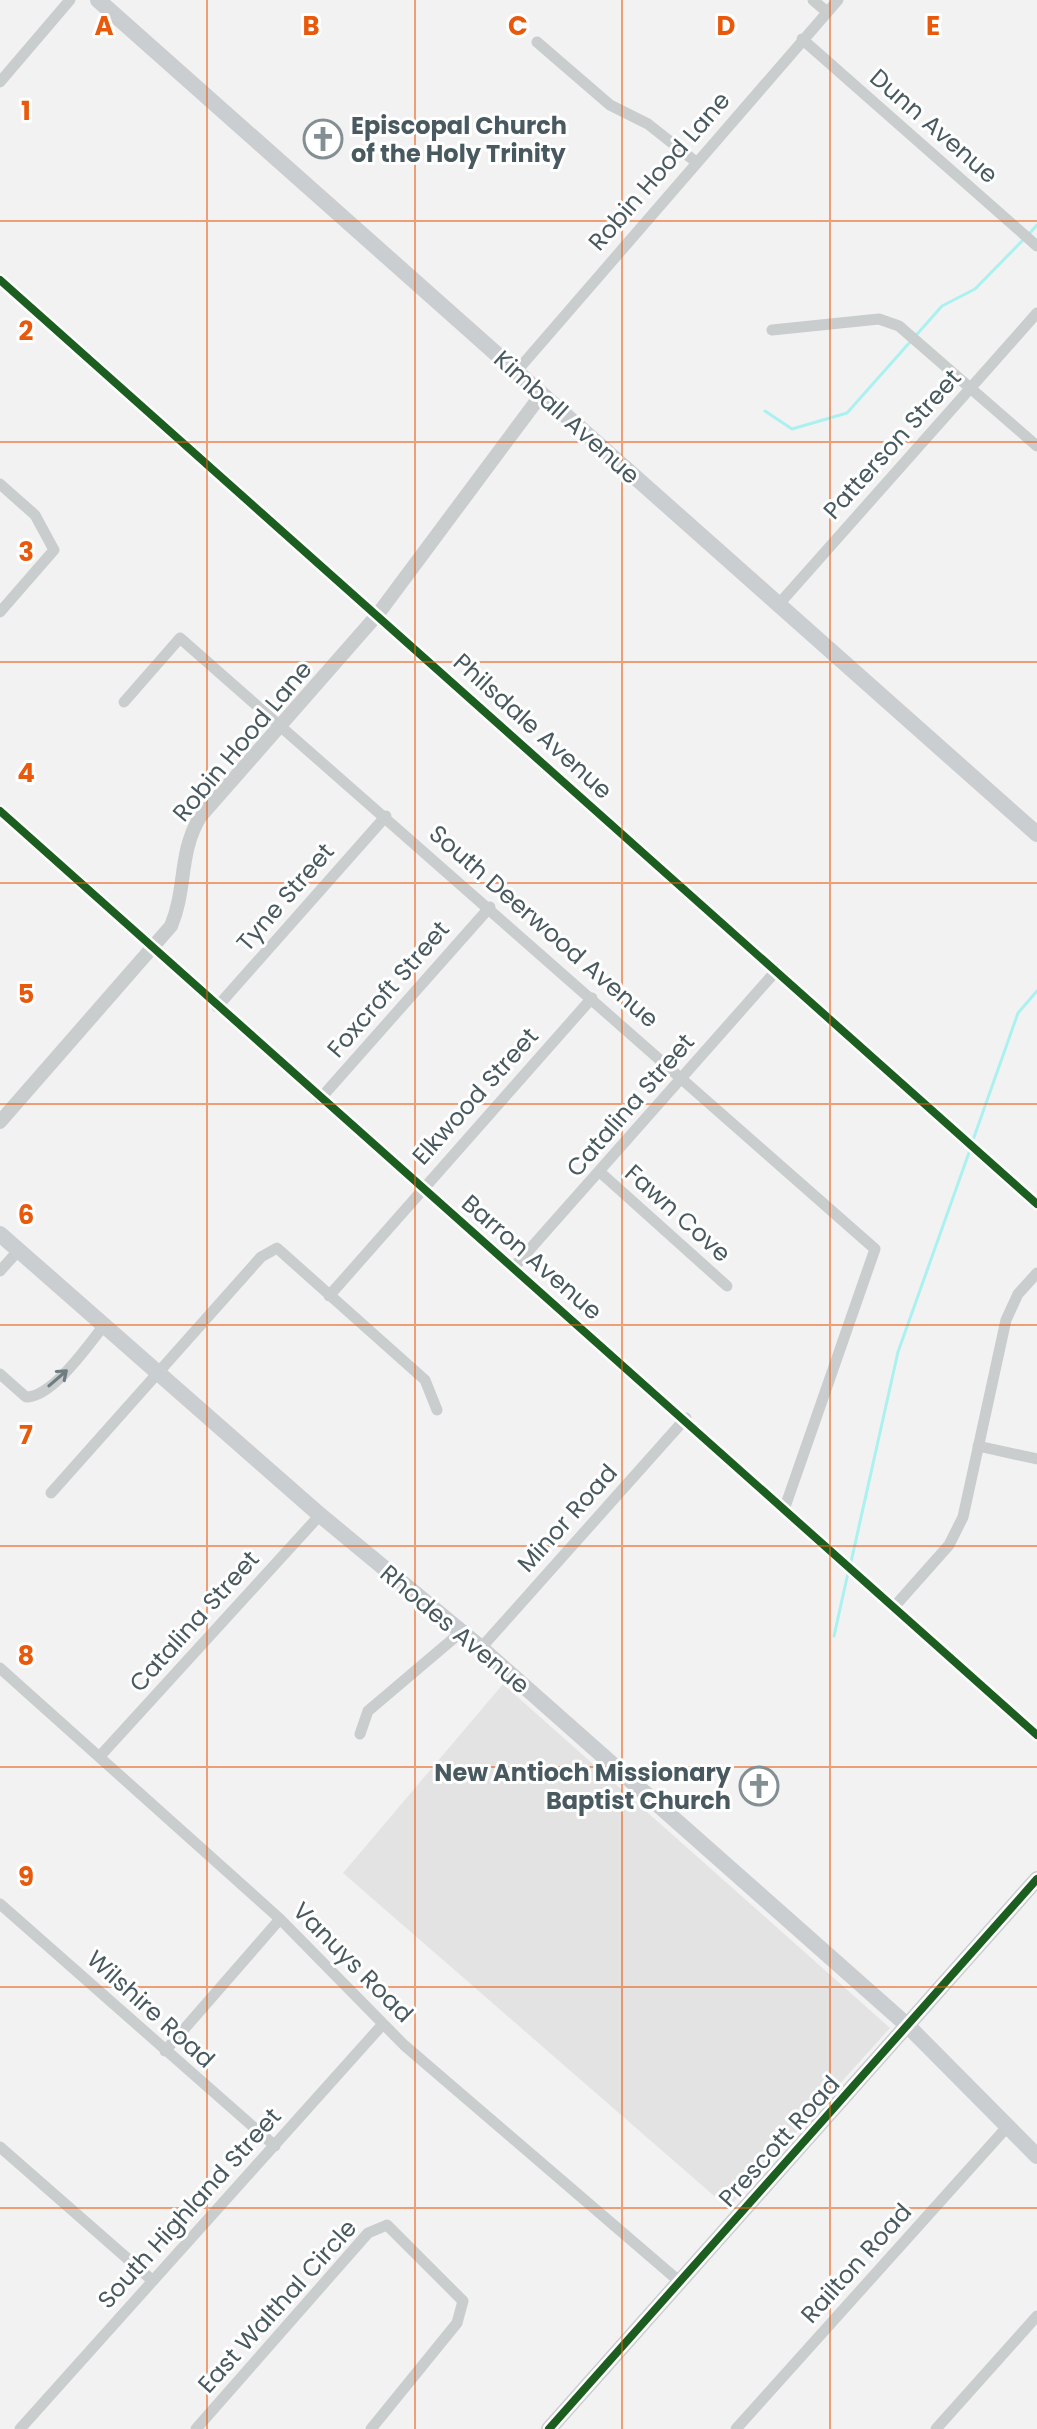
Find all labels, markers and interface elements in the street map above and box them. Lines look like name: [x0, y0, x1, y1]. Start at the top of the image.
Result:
text: A: [94, 8, 114, 44]
text: B: [302, 8, 320, 44]
text: C: [508, 8, 528, 44]
text: D: [717, 8, 736, 44]
text: E: [926, 8, 940, 44]
street label: Dunn Avenue: [863, 61, 1005, 191]
street label: Robin Hood Lane: [581, 84, 737, 258]
text: 1: [21, 93, 31, 129]
place label: Episcopal Church of the Holy Trinity: [351, 109, 567, 170]
church icon: Episcopal Church of the Holy Trinity: [302, 118, 344, 160]
text: 2: [19, 313, 34, 349]
street label: Kimball Avenue: [487, 343, 647, 491]
street label: Patterson Street: [816, 362, 968, 526]
text: 3: [18, 534, 34, 570]
street label: Philsdale Avenue: [446, 646, 620, 806]
street label: Robin Hood Lane: [165, 654, 319, 828]
text: 4: [17, 755, 35, 791]
street label: South Deerwood Avenue: [422, 817, 666, 1035]
street label: Tyne Street: [229, 836, 341, 958]
street label: Foxcroft Street: [319, 914, 457, 1064]
text: 5: [18, 976, 34, 1012]
street label: Elkwood Street: [405, 1020, 545, 1172]
street label: Catalina Street: [559, 1026, 701, 1184]
street label: Fawn Cove: [618, 1157, 738, 1269]
street label: Barron Avenue: [455, 1187, 609, 1327]
text: 6: [18, 1197, 34, 1233]
one-way arrow: [47, 1369, 67, 1387]
text: 7: [19, 1417, 33, 1453]
street label: Minor Road: [510, 1457, 624, 1579]
street label: Catalina Street: [122, 1543, 266, 1699]
street label: Rhodes Avenue: [373, 1557, 537, 1701]
text: 8: [18, 1638, 34, 1674]
place label: New Antioch Missionary Baptist Church: [434, 1756, 732, 1817]
church icon: New Antioch Missionary Baptist Church: [738, 1765, 780, 1807]
text: 9: [18, 1859, 34, 1895]
street label: Vanuys Road: [285, 1894, 421, 2030]
street label: Wilshire Road: [80, 1943, 222, 2075]
street label: Prescott Road: [711, 2068, 847, 2214]
street label: South Highland Street: [90, 2100, 288, 2316]
street label: Railton Road: [793, 2196, 919, 2330]
street label: East Walthal Circle: [190, 2212, 364, 2400]

